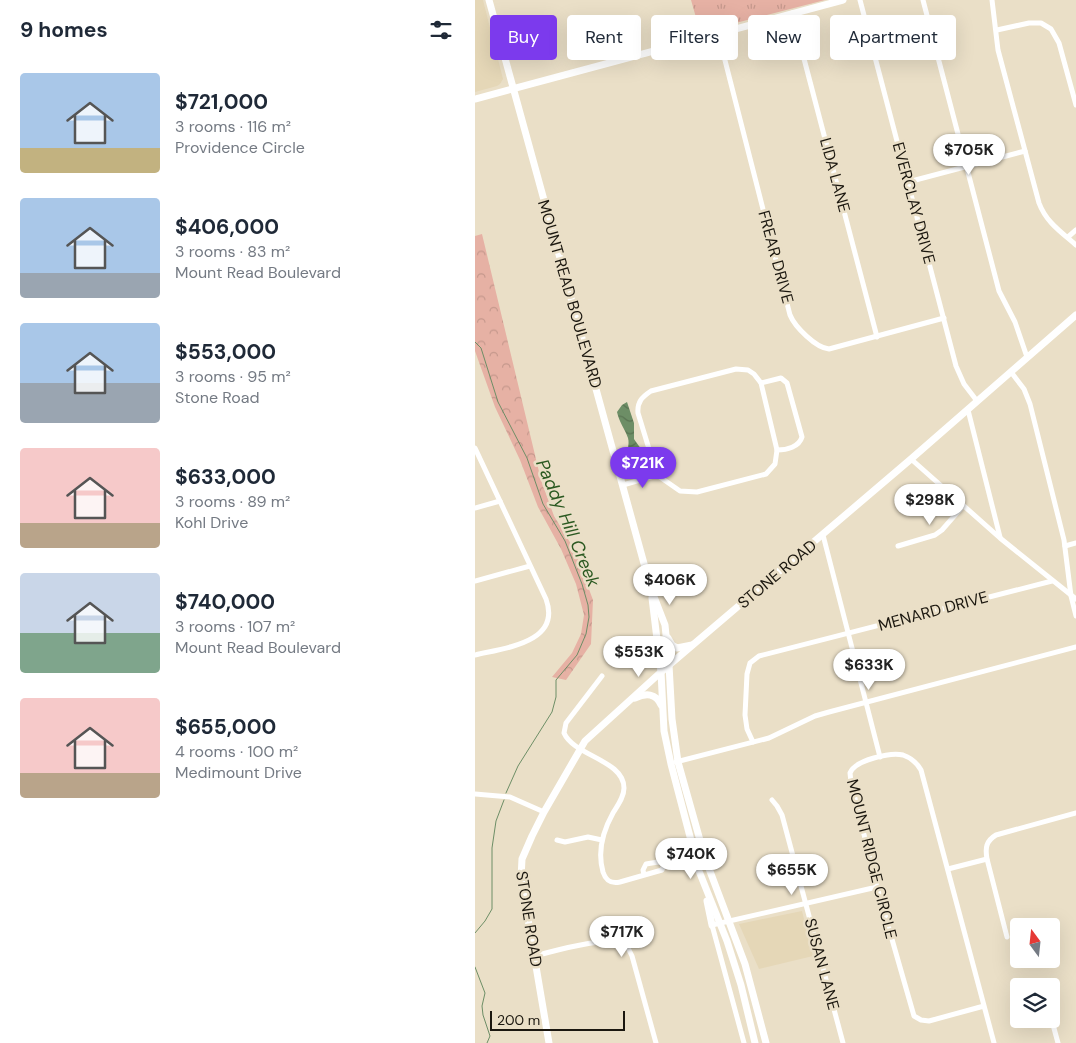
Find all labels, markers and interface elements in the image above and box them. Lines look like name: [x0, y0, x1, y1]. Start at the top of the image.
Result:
chip: Buy: [490, 15, 557, 60]
chip: Rent: [567, 15, 641, 60]
chip: Filters: [651, 15, 738, 60]
chip: New: [748, 15, 820, 60]
chip: Apartment: [830, 15, 956, 60]
text: 9 homes: [20, 16, 108, 44]
icon: filters: [427, 16, 455, 44]
text: $721,000: [175, 88, 268, 116]
icon: home: [60, 93, 120, 153]
text: 3 rooms · 116 m²: [175, 116, 291, 137]
pin: $705K: [934, 134, 1004, 176]
street label: LIDA LANE: [815, 135, 855, 215]
text: Providence Circle: [175, 137, 305, 158]
text: $705K: [944, 139, 994, 160]
street label: EVERCLAY DRIVE: [888, 140, 940, 266]
street label: MOUNT READ BOULEVARD: [533, 197, 607, 391]
street label: FREAR DRIVE: [753, 208, 799, 306]
text: $406,000: [175, 213, 279, 241]
icon: home: [60, 218, 120, 278]
text: 3 rooms · 83 m²: [175, 241, 290, 262]
text: Mount Read Boulevard: [175, 262, 341, 283]
text: $553,000: [175, 338, 276, 366]
icon: home: [60, 343, 120, 403]
text: 3 rooms · 95 m²: [175, 366, 291, 387]
text: Stone Road: [175, 387, 260, 408]
pin: $721K: [608, 446, 678, 489]
text: $721K: [621, 452, 665, 473]
water label: Paddy Hill Creek: [530, 455, 606, 591]
text: $633,000: [175, 463, 276, 491]
icon: home: [60, 468, 120, 528]
pin: $298K: [895, 484, 965, 526]
text: $298K: [905, 489, 955, 510]
text: 3 rooms · 89 m²: [175, 491, 290, 512]
text: Kohl Drive: [175, 512, 248, 533]
street label: STONE ROAD: [733, 535, 821, 613]
pin: $406K: [635, 564, 705, 606]
text: $406K: [644, 569, 696, 590]
street label: MENARD DRIVE: [876, 586, 990, 636]
text: $740,000: [175, 588, 275, 616]
icon: home: [60, 593, 120, 653]
text: 3 rooms · 107 m²: [175, 616, 295, 637]
pin: $553K: [604, 636, 674, 678]
text: Mount Read Boulevard: [175, 637, 341, 658]
text: $553K: [614, 641, 664, 662]
pin: $633K: [834, 648, 904, 691]
text: $633K: [844, 654, 894, 675]
text: $655,000: [175, 713, 276, 741]
icon: home: [60, 718, 120, 778]
text: 4 rooms · 100 m²: [175, 741, 298, 762]
text: Medimount Drive: [175, 762, 302, 783]
street label: MOUNT RIDGE CIRCLE: [842, 777, 902, 941]
pin: $740K: [656, 838, 726, 880]
text: $740K: [666, 843, 716, 864]
pin: $655K: [757, 854, 827, 896]
text: $655K: [767, 859, 817, 880]
street label: STONE ROAD: [511, 870, 547, 968]
pin: $717K: [587, 916, 657, 958]
street label: SUSAN LANE: [800, 916, 844, 1012]
north arrow: [1010, 918, 1060, 968]
map controls: [1010, 918, 1060, 1028]
text: $717K: [600, 921, 644, 942]
button: layers: [1010, 978, 1060, 1028]
scale bar: [490, 1008, 625, 1031]
text: 200 m: [497, 1011, 540, 1029]

